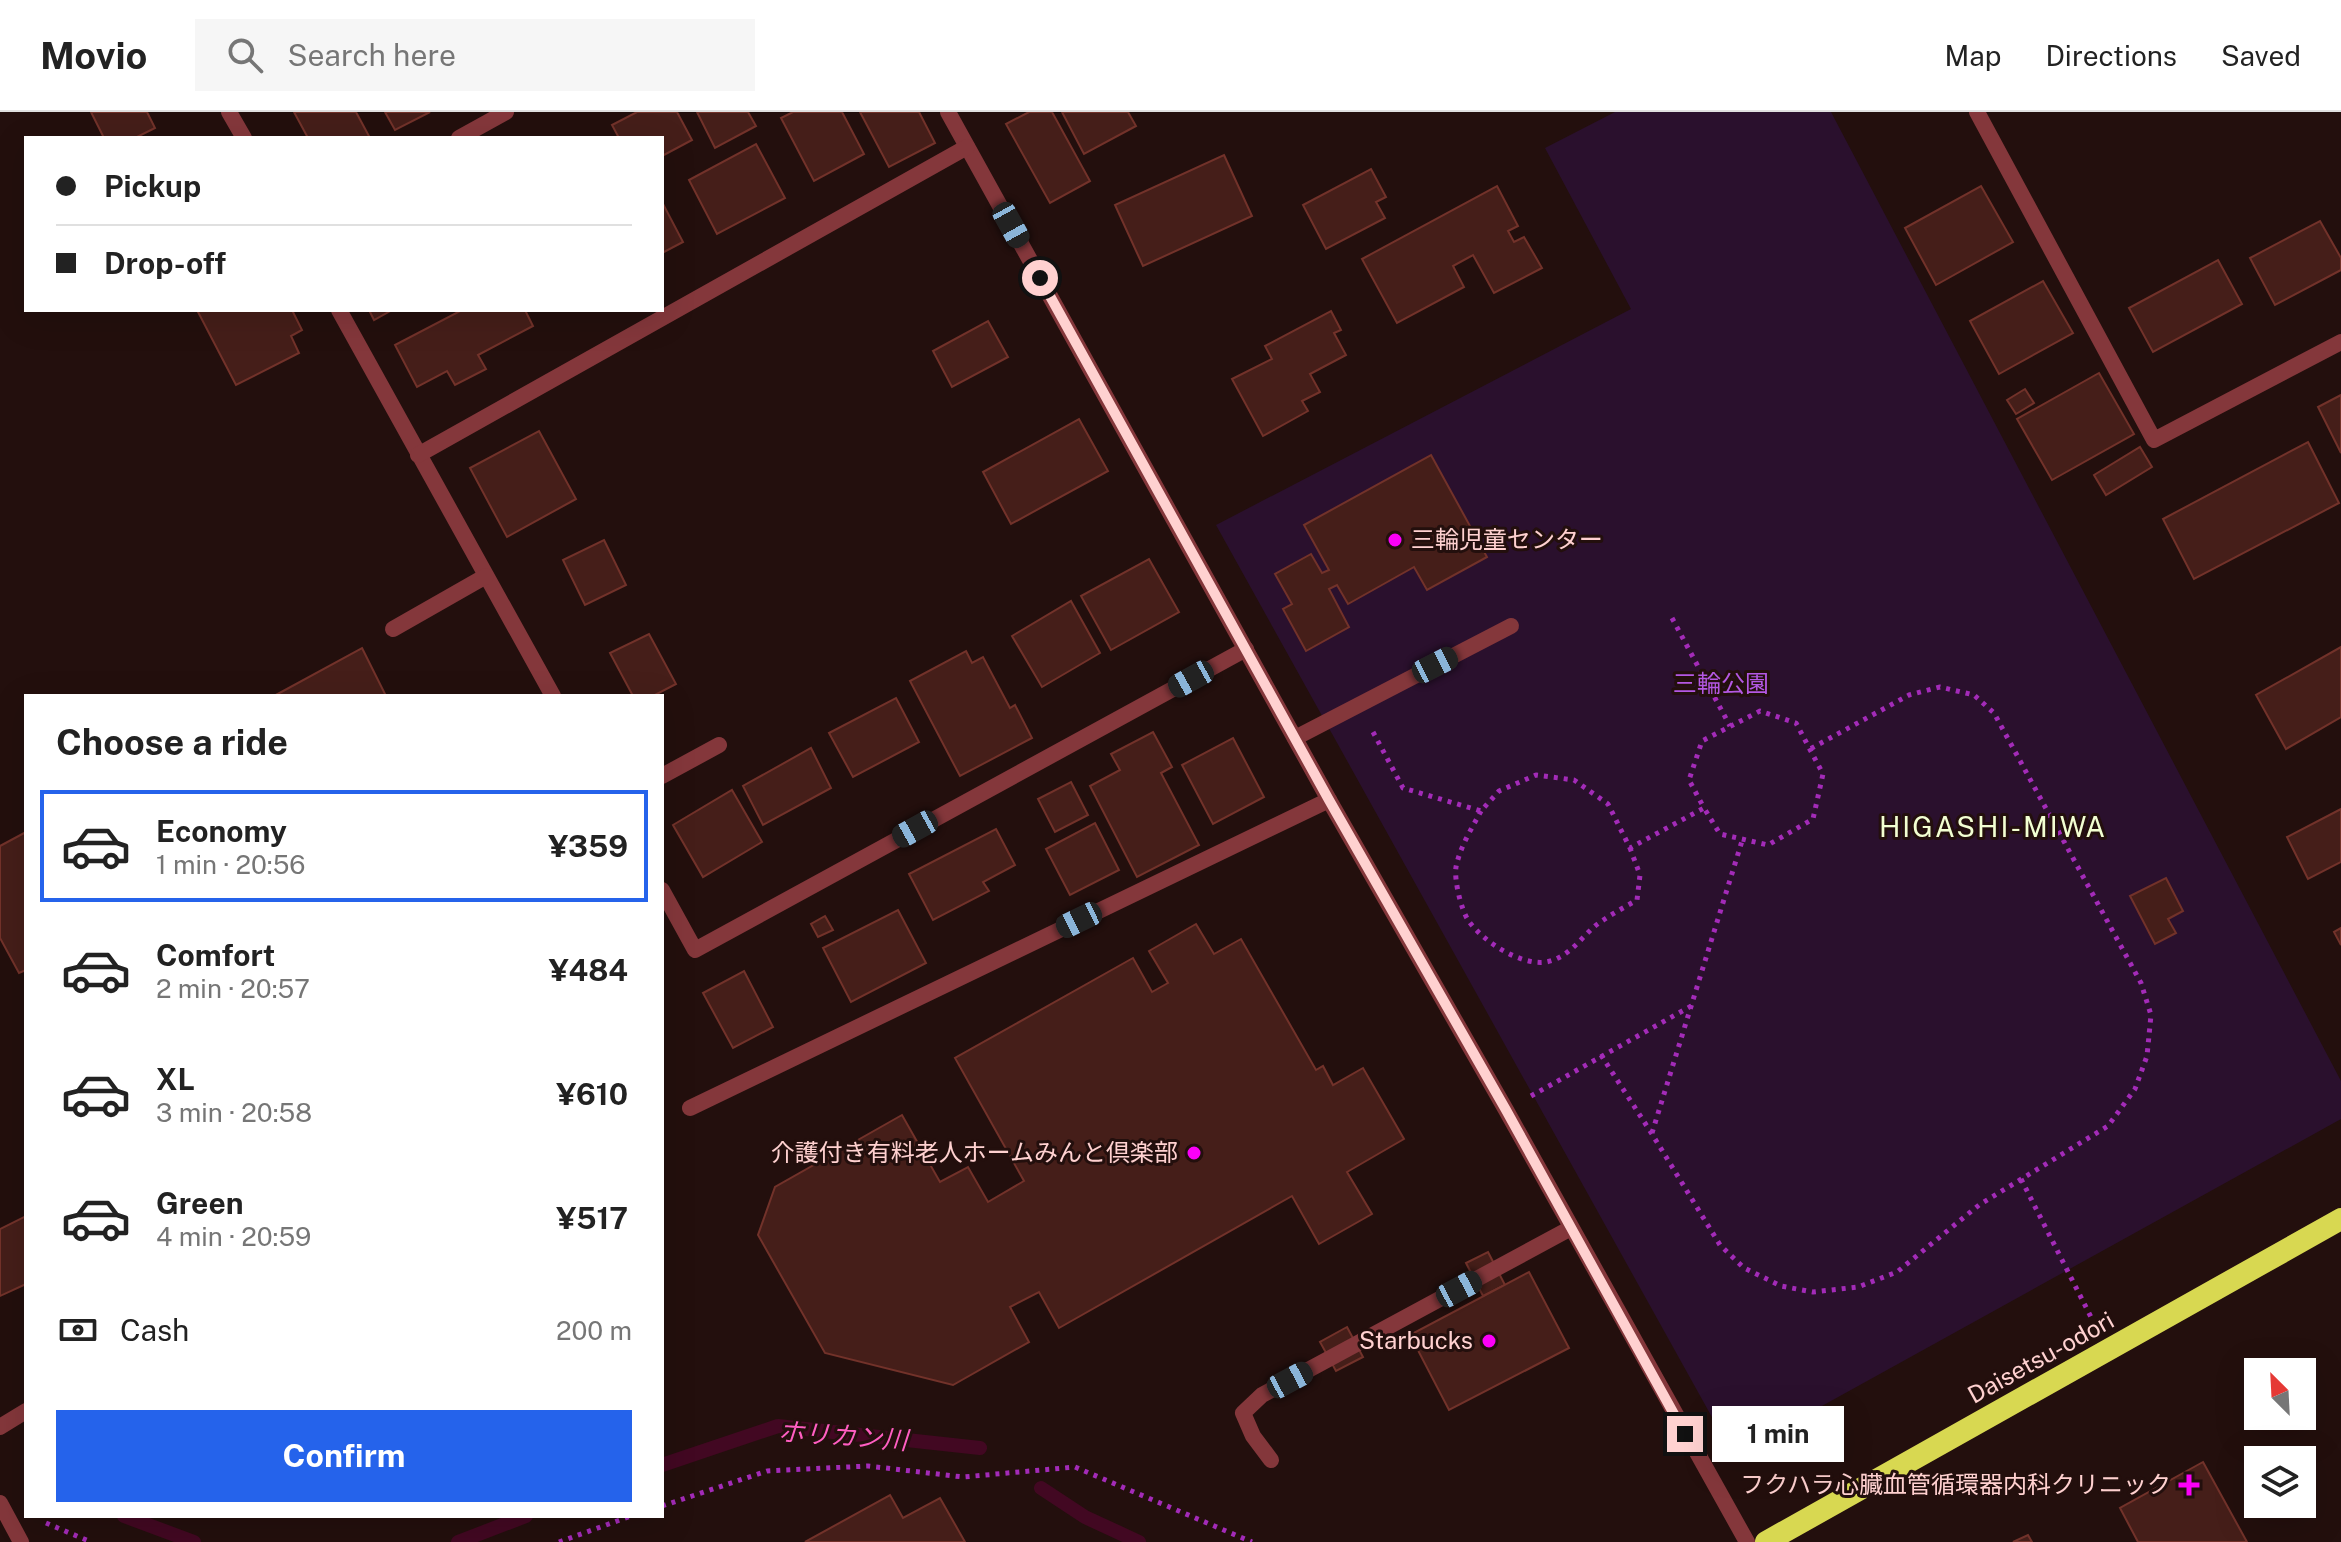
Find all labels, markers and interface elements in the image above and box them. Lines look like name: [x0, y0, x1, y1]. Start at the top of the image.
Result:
search box: [195, 19, 755, 91]
text: Movio: [40, 33, 147, 78]
icon: search: [223, 33, 267, 77]
text: Search here: [287, 37, 456, 73]
text: Map: [1945, 39, 2001, 72]
text: Directions: [2045, 39, 2177, 72]
text: Saved: [2221, 39, 2301, 72]
text: Pickup: [104, 168, 201, 204]
car: [989, 198, 1033, 252]
text: Drop-off: [104, 245, 226, 281]
route start: [1022, 260, 1058, 296]
place label: 三輪児童センター: [1411, 525, 1603, 553]
marker: 三輪児童センター: [1386, 531, 1404, 549]
car: [1408, 643, 1462, 687]
car: [1164, 657, 1218, 701]
park label: 三輪公園: [1673, 669, 1769, 697]
text: Choose a ride: [56, 721, 288, 763]
car: [888, 807, 942, 851]
icon: car: [60, 810, 132, 882]
district label: HIGASHI-MIWA: [1879, 810, 2107, 843]
text: Economy: [156, 813, 287, 849]
text: ¥359: [548, 828, 628, 864]
text: 1 min · 20:56: [156, 849, 306, 880]
car: [1052, 899, 1106, 941]
icon: car: [60, 934, 132, 1006]
text: Comfort: [156, 937, 275, 973]
text: ¥484: [549, 952, 628, 988]
text: 2 min · 20:57: [156, 973, 310, 1004]
icon: car: [60, 1058, 132, 1130]
text: XL: [156, 1061, 195, 1097]
text: ¥610: [556, 1076, 628, 1112]
text: 3 min · 20:58: [156, 1097, 312, 1128]
place label: 介護付き有料老人ホームみんと倶楽部: [771, 1138, 1178, 1166]
marker: 介護付き有料老人ホームみんと倶楽部: [1185, 1144, 1203, 1162]
icon: car: [60, 1182, 132, 1254]
text: Green: [156, 1185, 243, 1221]
text: ¥517: [556, 1200, 628, 1236]
text: 4 min · 20:59: [156, 1221, 311, 1252]
car: [1432, 1267, 1486, 1311]
street label: Daisetsu-odori: [1963, 1306, 2118, 1409]
icon: cash: [56, 1308, 100, 1352]
text: Cash: [120, 1312, 189, 1348]
text: 200 m: [556, 1315, 632, 1346]
place label: Starbucks: [1359, 1326, 1473, 1354]
marker: Starbucks: [1480, 1332, 1498, 1350]
car: [1263, 1358, 1317, 1402]
north arrow: [2244, 1358, 2316, 1430]
map controls: [2244, 1358, 2316, 1518]
callout: 1 min: [1713, 1406, 1845, 1462]
button: Confirm: [56, 1410, 632, 1502]
water label: ホリカン川: [777, 1416, 912, 1456]
route end: [1667, 1416, 1703, 1452]
text: 1 min: [1747, 1418, 1809, 1449]
button: layers: [2244, 1446, 2316, 1518]
place label: フクハラ心臓血管循環器内科クリニック: [1740, 1470, 2171, 1498]
marker: フクハラ心臓血管循環器内科クリニック: [2178, 1474, 2200, 1496]

